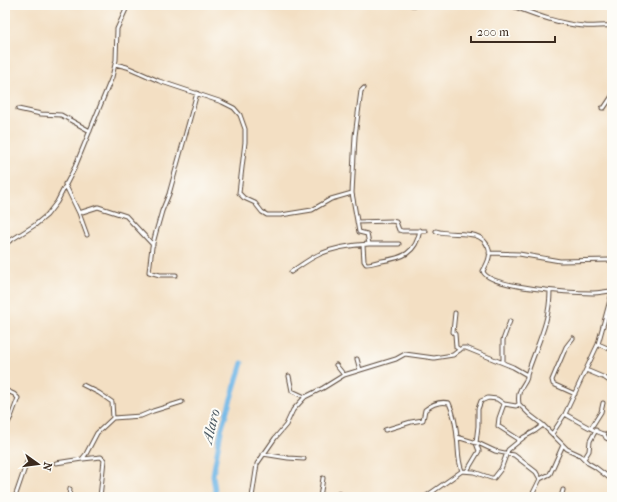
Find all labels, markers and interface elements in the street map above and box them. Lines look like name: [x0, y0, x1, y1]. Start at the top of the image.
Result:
scale bar: [471, 18, 555, 44]
text: 200 m: [477, 25, 509, 39]
water label: Alaro: [198, 407, 224, 447]
north arrow: [18, 444, 58, 484]
text: N: [40, 461, 55, 473]

